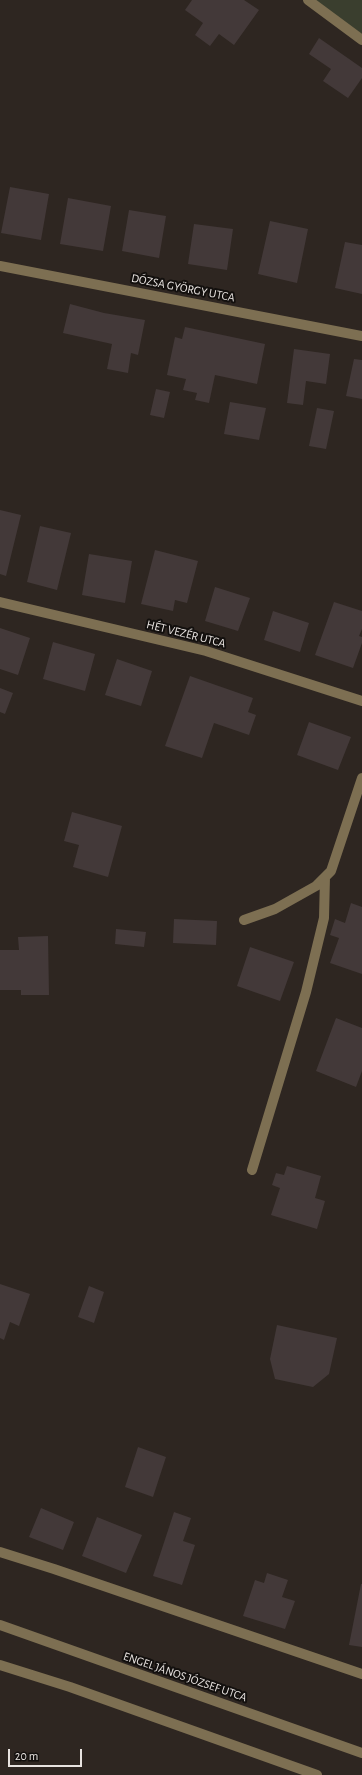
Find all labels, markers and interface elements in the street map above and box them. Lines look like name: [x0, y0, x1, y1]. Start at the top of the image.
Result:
street label: DÓZSA GYÖRGY UTCA: [130, 271, 236, 305]
street label: HÉT VEZÉR UTCA: [145, 617, 227, 651]
street label: ENGEL JÁNOS JÓZSEF UTCA: [121, 1649, 249, 1705]
scale bar: [10, 1741, 84, 1767]
text: 20 m: [15, 1750, 38, 1762]

